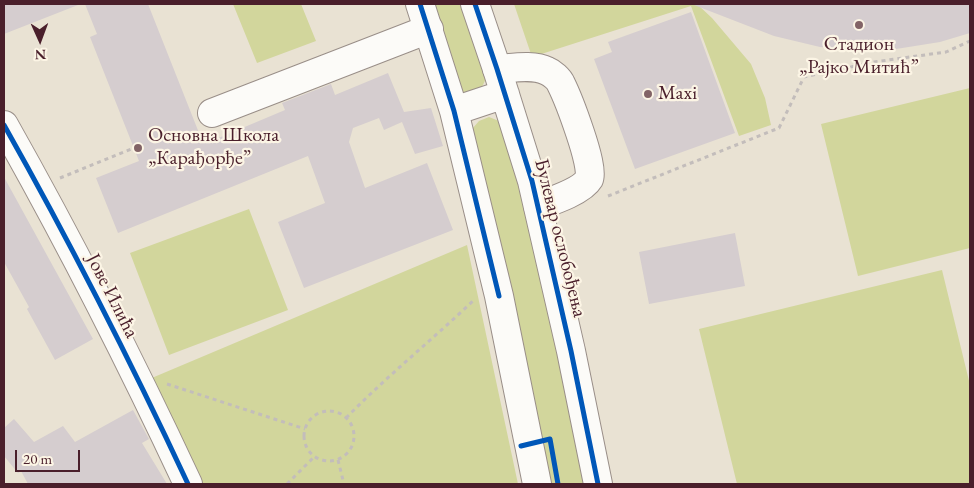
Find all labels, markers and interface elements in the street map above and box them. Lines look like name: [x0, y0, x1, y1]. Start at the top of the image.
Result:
north arrow: [15, 15, 65, 65]
marker: Стадион „Рајко Митић”: [853, 19, 865, 31]
place label: Стадион „Рајко Митић”: [799, 33, 919, 80]
text: N: [35, 46, 47, 64]
place label: Maxi: [658, 82, 697, 106]
marker: Maxi: [642, 88, 654, 100]
place label: Основна Школа „Карађорђе”: [148, 124, 279, 171]
marker: Основна Школа „Карађорђе”: [132, 142, 144, 154]
street label: Булевар ослобођења: [529, 156, 591, 320]
street label: Јове Илића: [81, 250, 143, 342]
scale bar: [18, 440, 82, 472]
text: 20 m: [23, 449, 52, 468]

